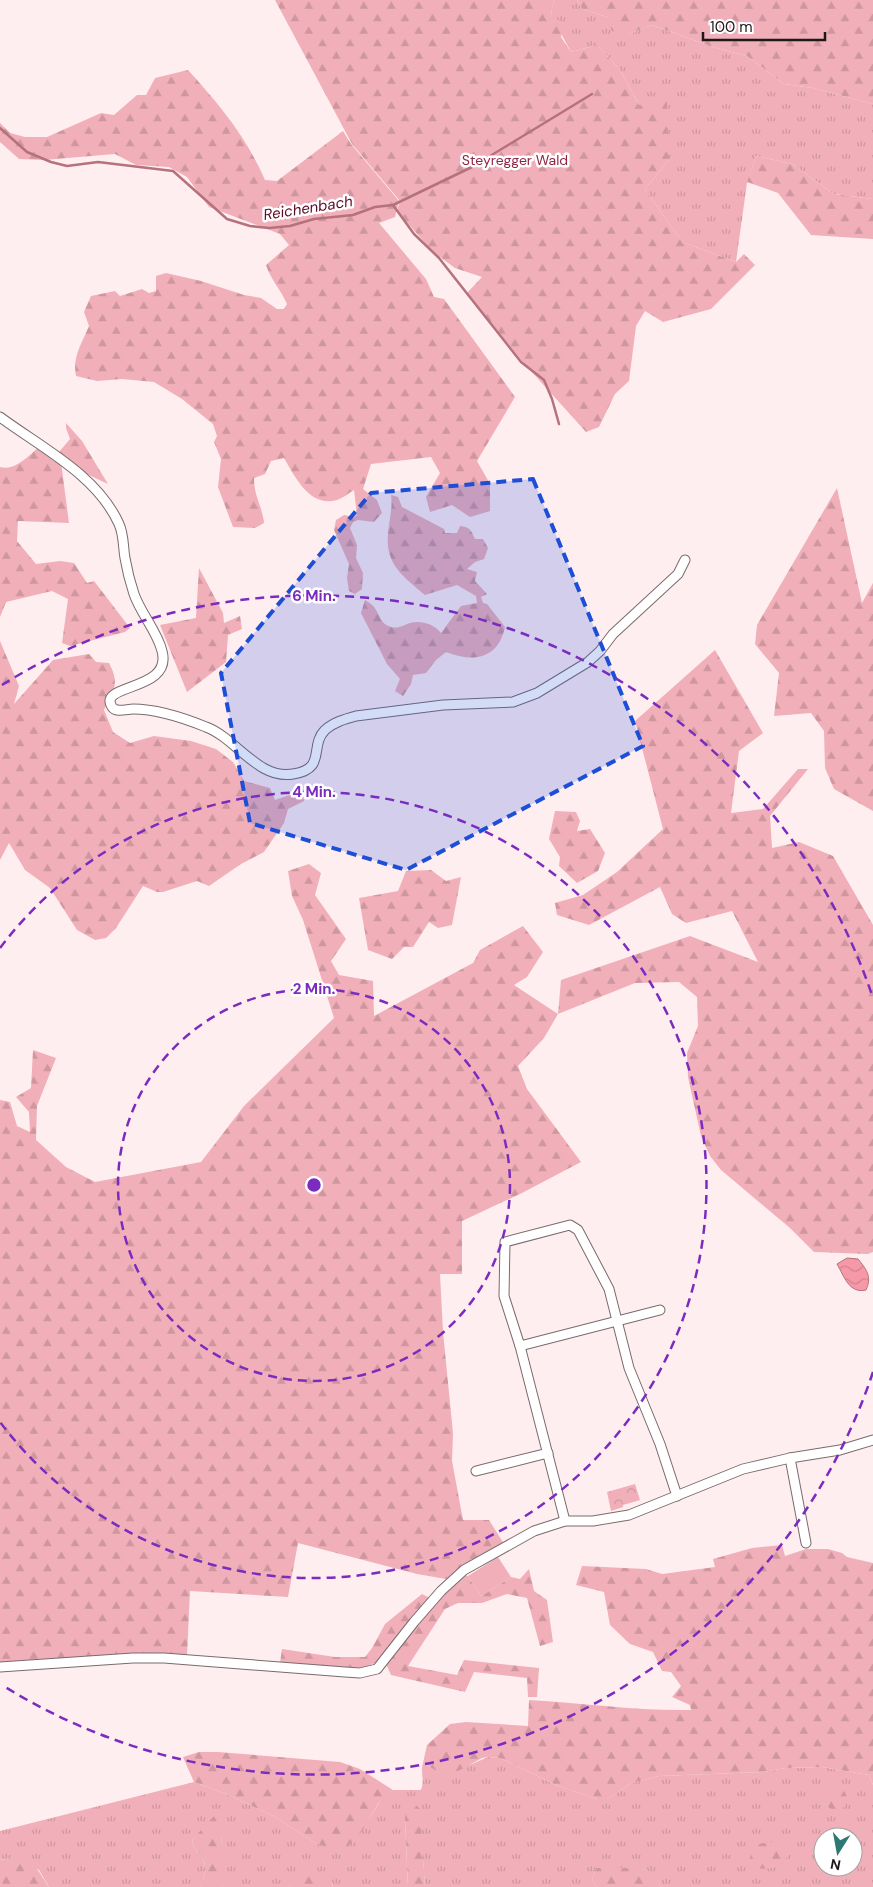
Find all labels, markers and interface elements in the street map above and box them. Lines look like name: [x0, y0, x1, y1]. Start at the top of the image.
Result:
scale bar: [703, 10, 826, 42]
text: 100 m: [710, 17, 753, 37]
park label: Steyregger Wald: [462, 151, 568, 169]
water label: Reichenbach: [262, 191, 354, 225]
text: 6 Min.: [292, 586, 336, 606]
text: 4 Min.: [292, 782, 336, 802]
text: 2 Min.: [293, 979, 336, 999]
centre of rings: [305, 1176, 323, 1194]
north arrow: [813, 1827, 863, 1877]
text: N: [829, 1855, 842, 1875]

